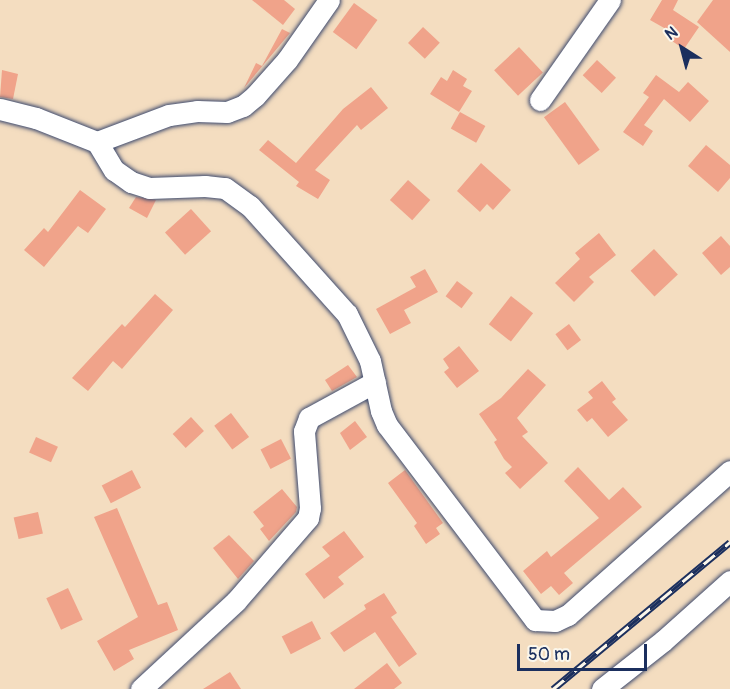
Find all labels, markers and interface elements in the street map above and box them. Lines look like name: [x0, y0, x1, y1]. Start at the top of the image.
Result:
north arrow: [652, 18, 712, 78]
text: N: [661, 22, 682, 45]
scale bar: [520, 632, 650, 670]
text: 50 m: [528, 643, 570, 666]

